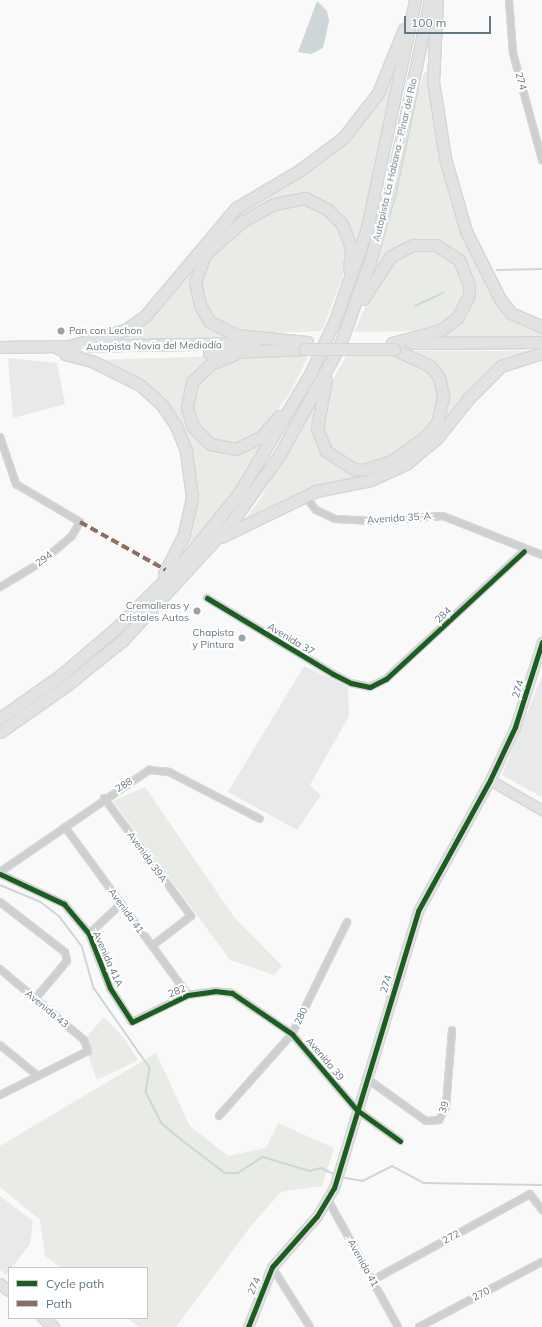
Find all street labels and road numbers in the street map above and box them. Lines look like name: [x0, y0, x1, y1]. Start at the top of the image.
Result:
street label: 274: [513, 71, 529, 91]
street label: Autopista La Habana - Pinar del Río: [370, 77, 420, 243]
street label: Autopista Novia del Mediodía: [86, 339, 222, 353]
street label: Avenida 35-A: [367, 510, 431, 526]
street label: 294: [33, 549, 55, 569]
street label: 284: [432, 604, 454, 626]
street label: Avenida 37: [265, 620, 317, 658]
street label: 274: [510, 679, 526, 699]
street label: 288: [113, 775, 135, 795]
street label: Avenida 39A: [125, 829, 169, 885]
street label: Avenida 41: [106, 886, 146, 936]
street label: Avenida 41A: [90, 929, 126, 989]
street label: 274: [378, 974, 394, 994]
street label: 282: [166, 982, 188, 1000]
street label: Avenida 43: [23, 987, 71, 1031]
street label: 280: [292, 1005, 310, 1027]
street label: Avenida 39: [303, 1035, 347, 1083]
street label: 39: [437, 1100, 451, 1114]
street label: 272: [440, 1227, 462, 1247]
street label: Avenida 41: [345, 1237, 381, 1289]
street label: 274: [245, 1275, 263, 1297]
street label: 270: [470, 1284, 492, 1304]

